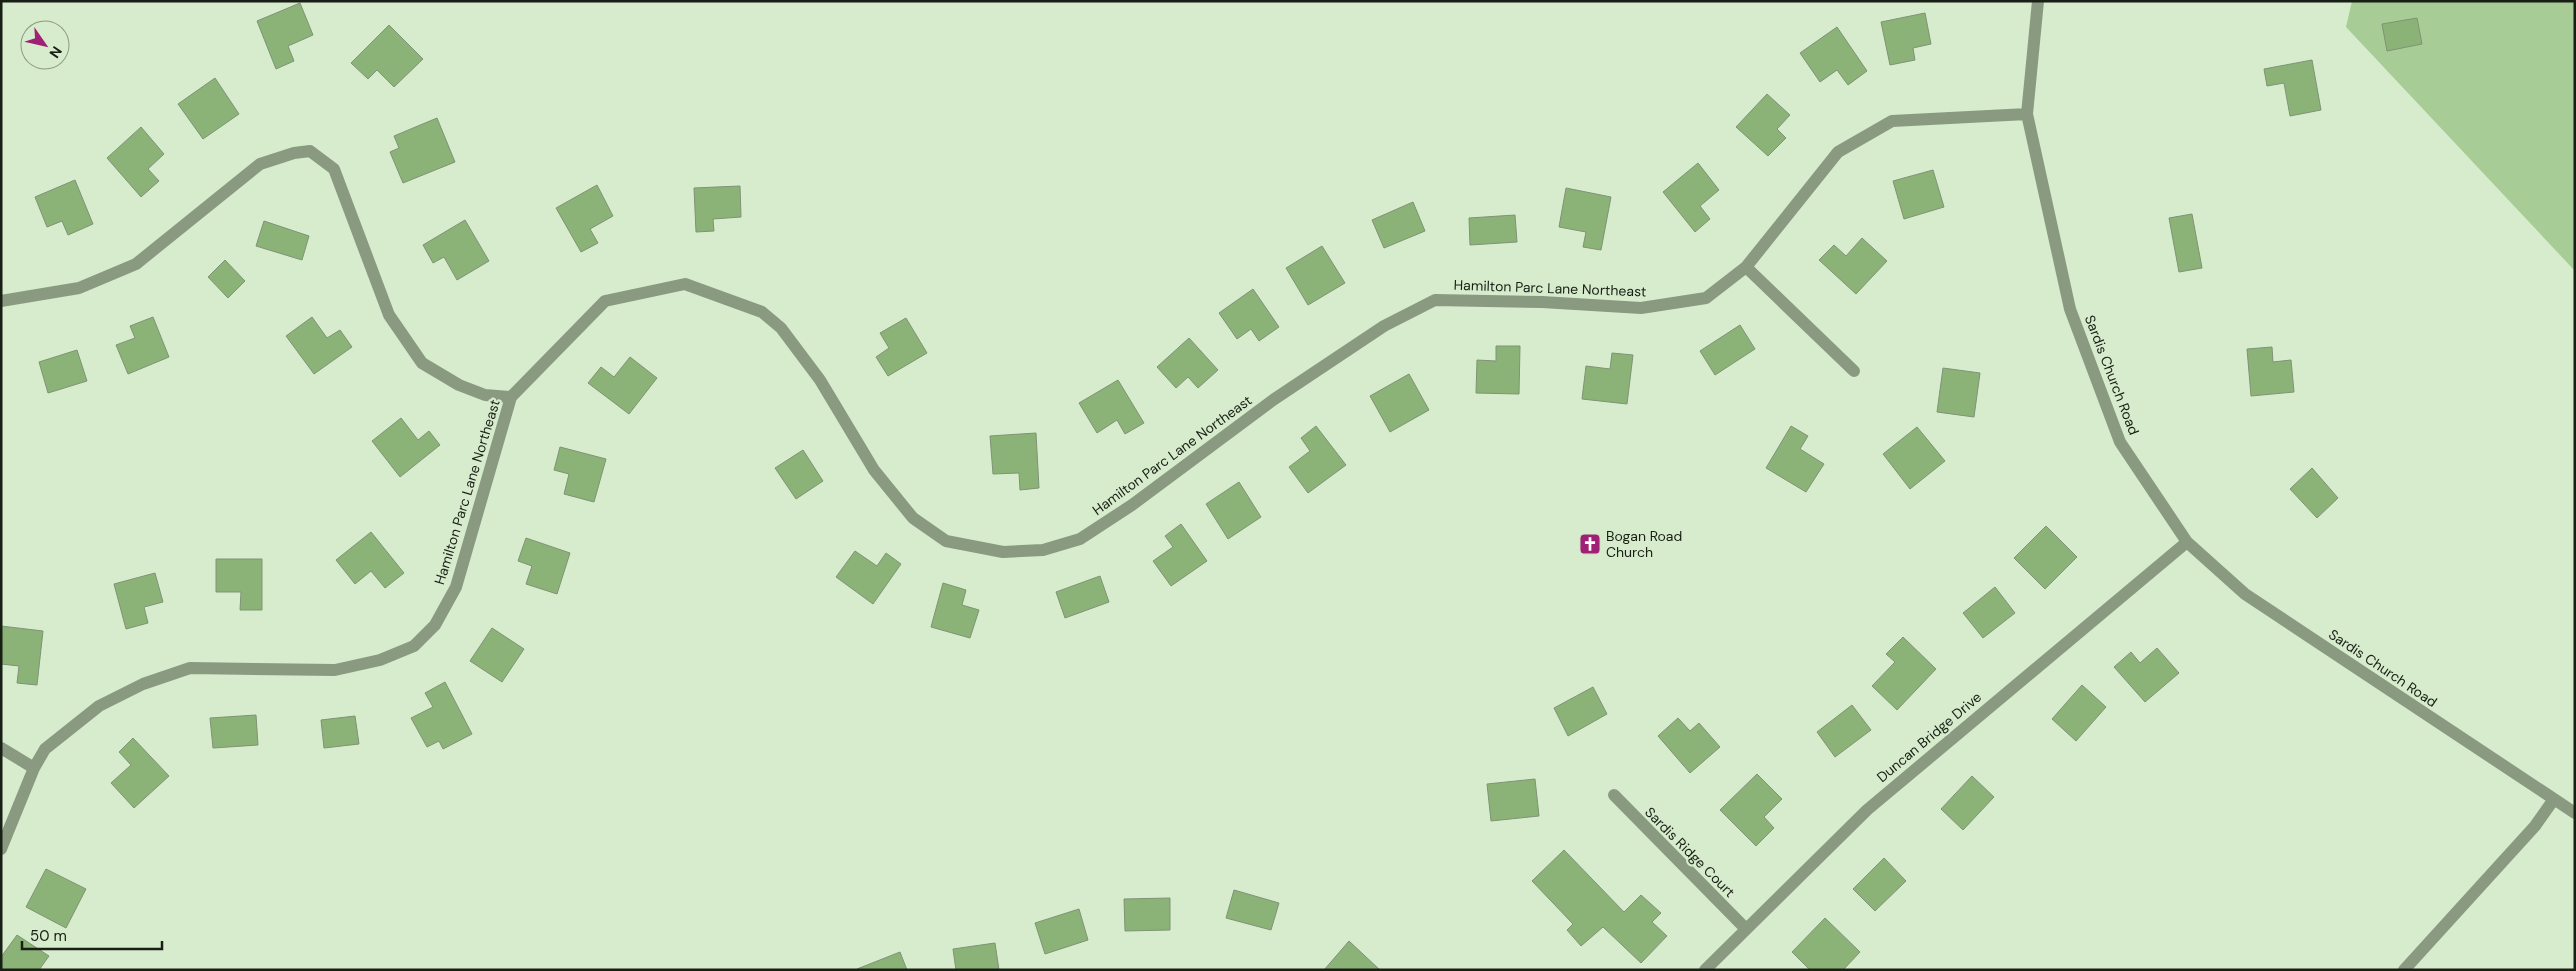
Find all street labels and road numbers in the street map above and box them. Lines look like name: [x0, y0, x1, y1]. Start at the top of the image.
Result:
street label: Hamilton Parc Lane Northeast: [1453, 276, 1647, 300]
street label: Sardis Church Road: [2081, 313, 2143, 437]
street label: Hamilton Parc Lane Northeast: [1089, 391, 1255, 519]
street label: Hamilton Parc Lane Northeast: [430, 397, 504, 587]
street label: Sardis Church Road: [2325, 625, 2441, 711]
street label: Duncan Bridge Drive: [1873, 688, 1985, 786]
street label: Sardis Ridge Court: [1641, 803, 1739, 901]

